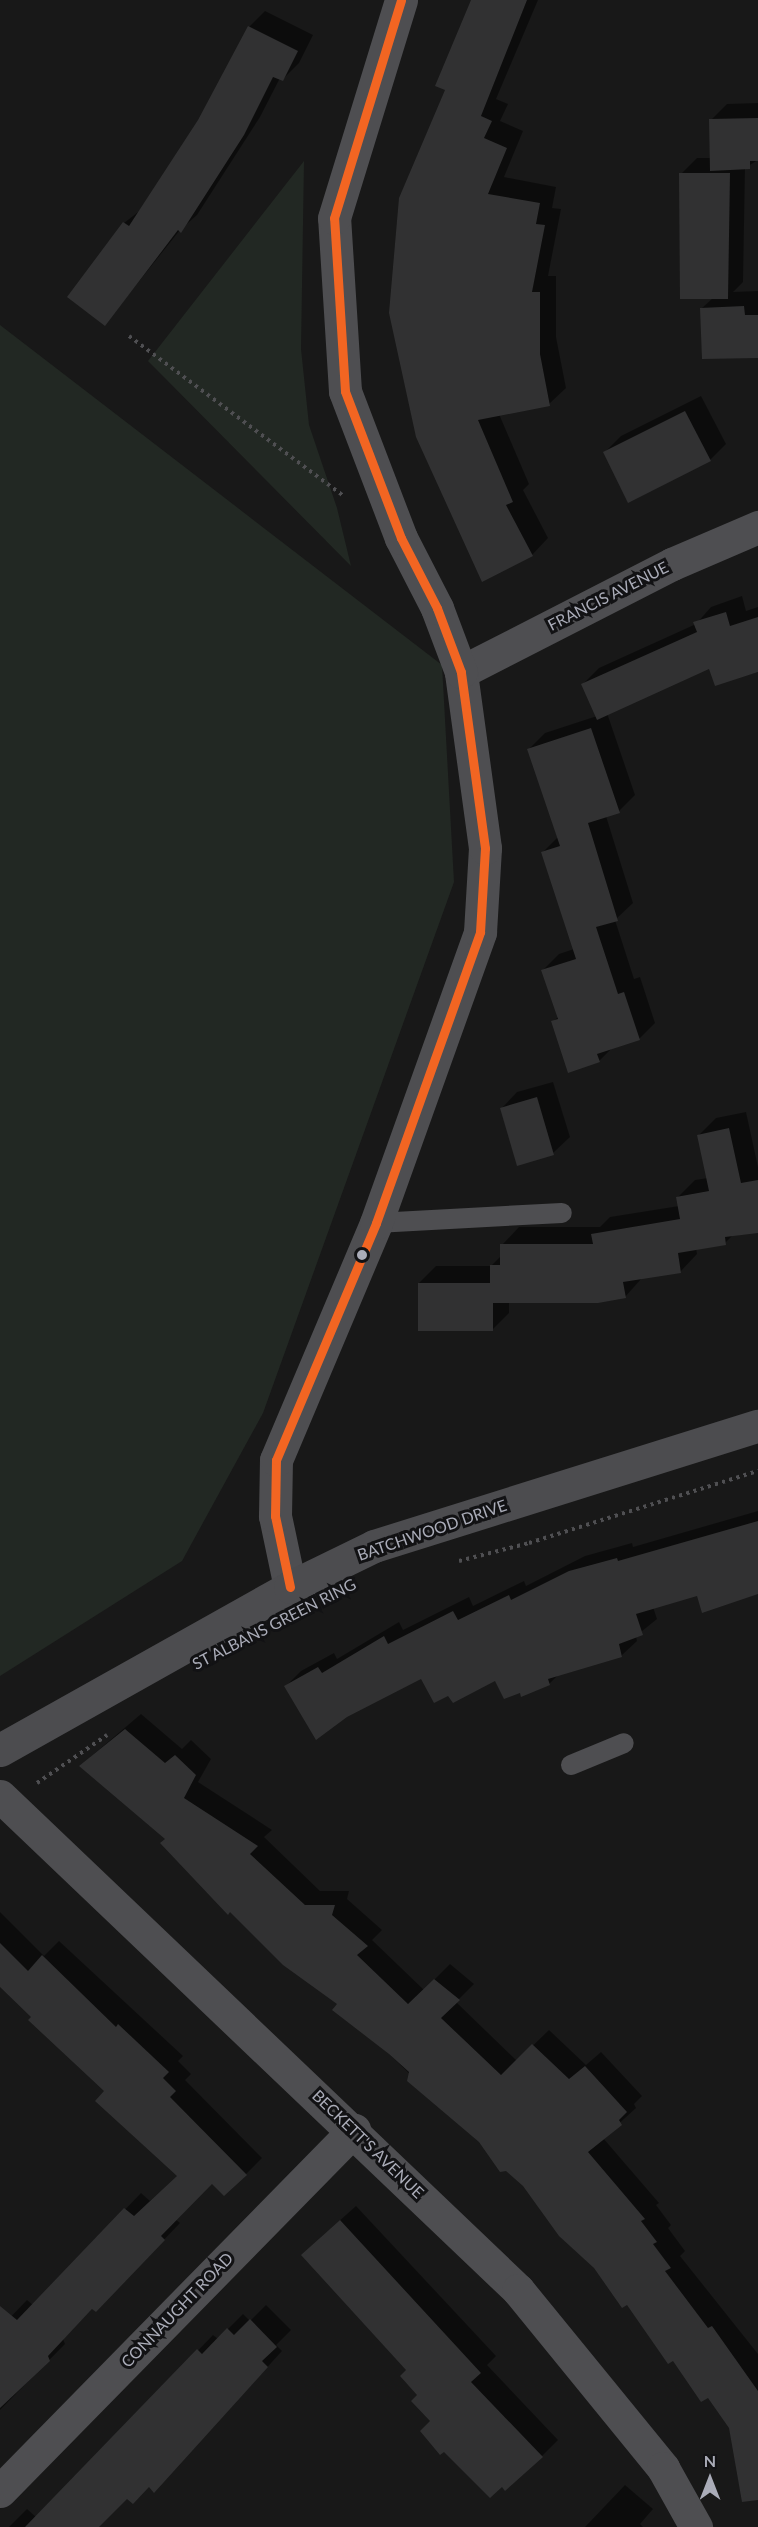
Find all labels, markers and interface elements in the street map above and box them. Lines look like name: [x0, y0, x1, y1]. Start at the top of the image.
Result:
street label: FRANCIS AVENUE: [544, 557, 672, 635]
unlabelled marker: [356, 1249, 368, 1261]
street label: BATCHWOOD DRIVE: [355, 1495, 509, 1565]
street label: ST ALBANS GREEN RING: [188, 1574, 360, 1674]
street label: BECKETT'S AVENUE: [308, 2086, 428, 2202]
street label: CONNAUGHT ROAD: [117, 2248, 237, 2372]
north arrow: [680, 2449, 740, 2509]
text: N: [704, 2451, 716, 2470]

